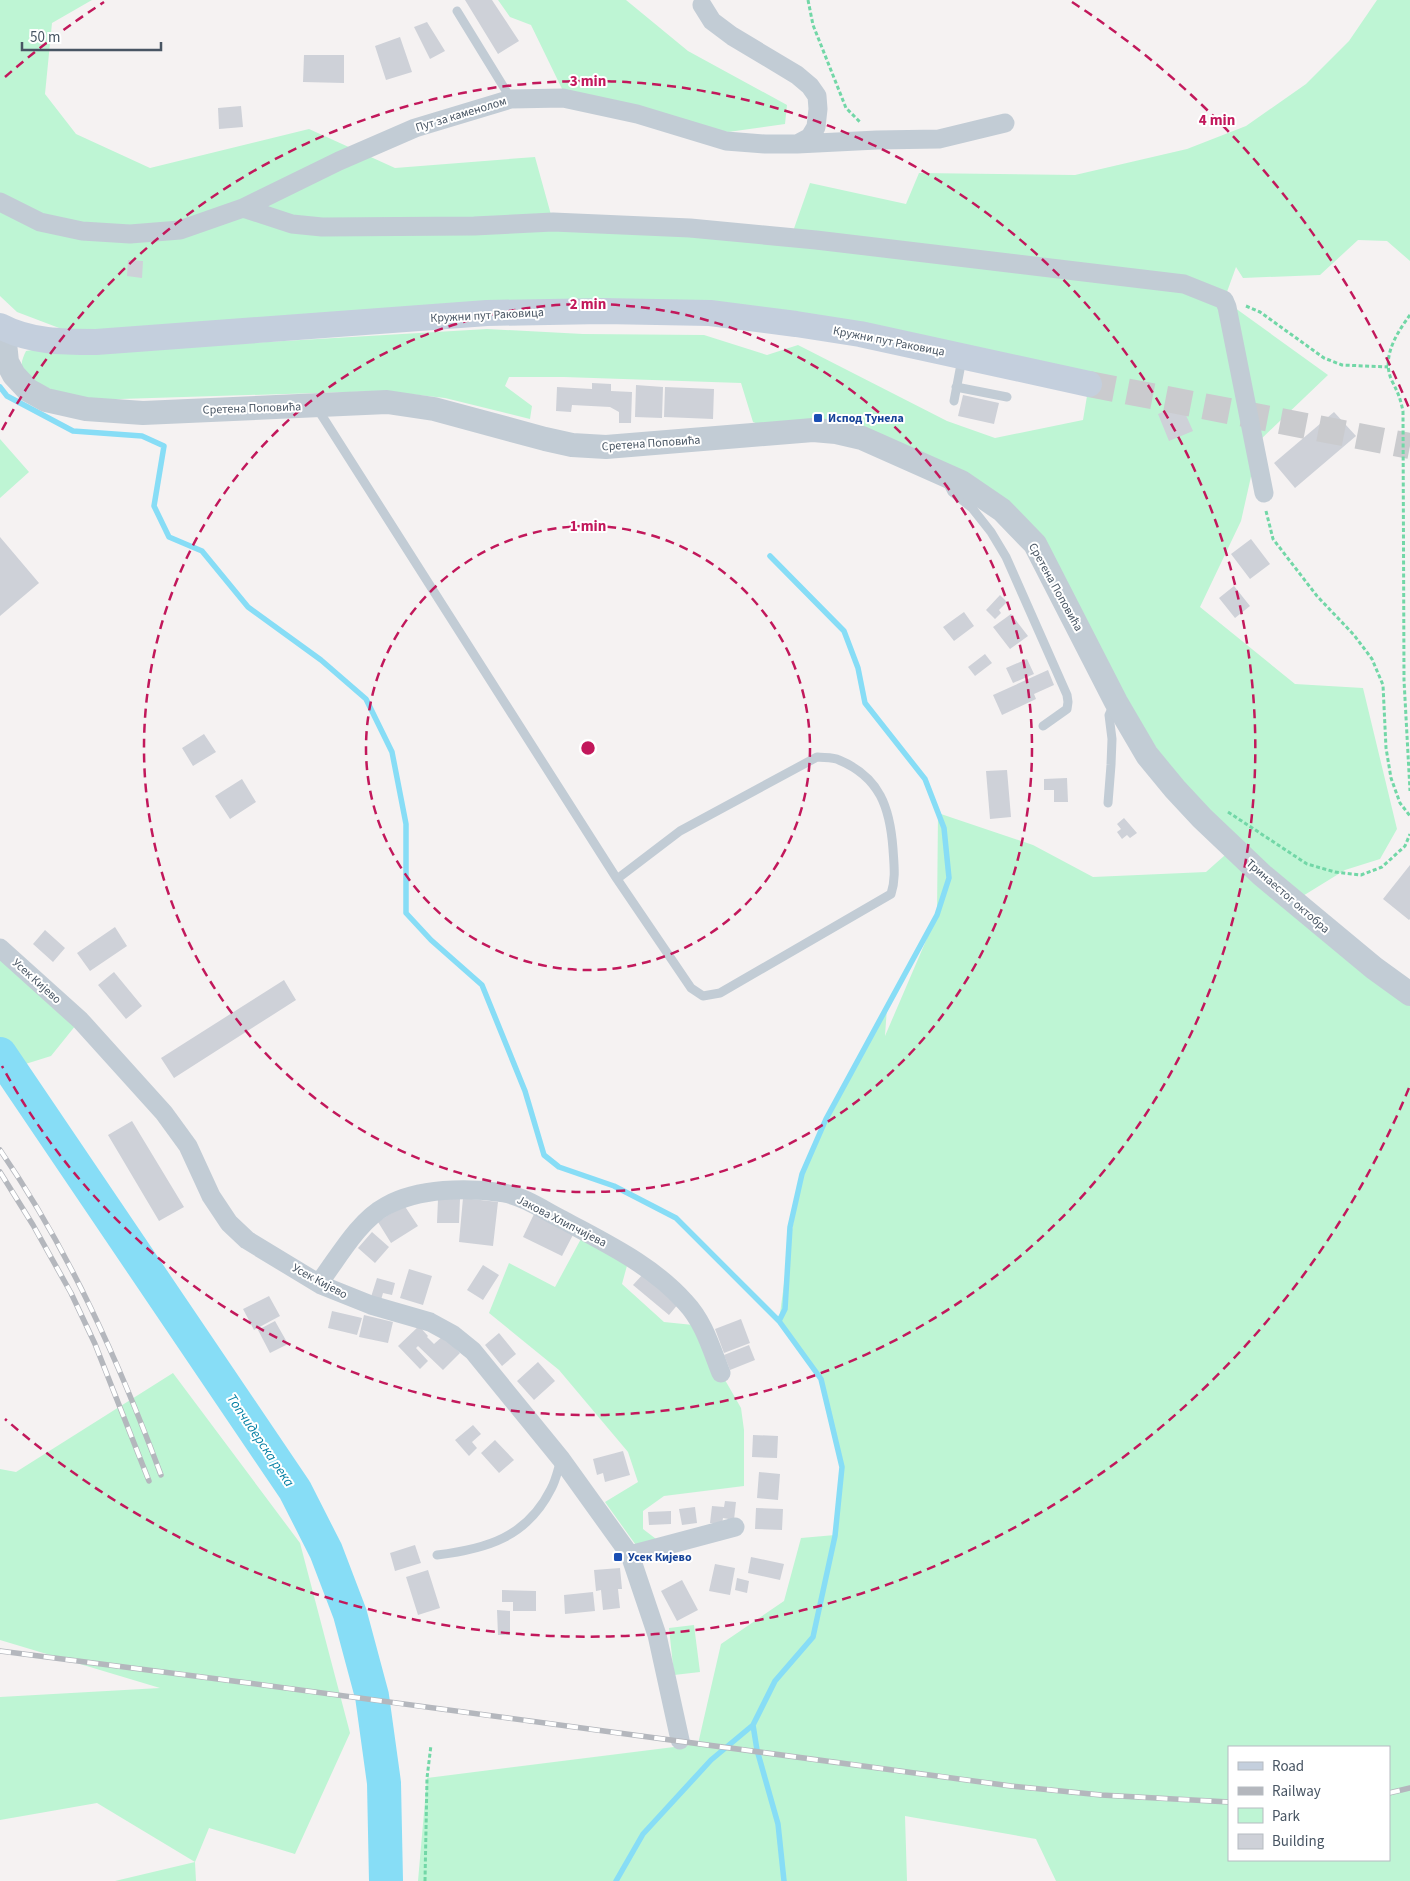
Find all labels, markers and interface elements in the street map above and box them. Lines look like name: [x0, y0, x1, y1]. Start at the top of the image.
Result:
scale bar: [22, 20, 161, 52]
text: 50 m: [30, 27, 60, 48]
text: 3 min: [570, 71, 606, 92]
street label: Пут за каменолом: [414, 93, 509, 136]
text: 4 min: [1199, 110, 1235, 131]
text: 2 min: [570, 294, 606, 315]
street label: Кружни пут Раковица: [430, 304, 544, 327]
street label: Кружни пут Раковица: [832, 322, 946, 361]
street label: Сретена Поповића: [202, 398, 302, 419]
place label: Испод Тунела: [828, 410, 904, 427]
marker: Испод Тунела: [812, 412, 824, 424]
street label: Сретена Поповића: [601, 432, 701, 455]
text: 1 min: [570, 516, 606, 537]
street label: Сретена Поповића: [1024, 540, 1087, 634]
centre of rings: [579, 739, 597, 757]
street label: Тринаестог октобра: [1242, 855, 1333, 937]
street label: Усек Кијево: [9, 955, 65, 1008]
street label: Јакова Хлипчијева: [514, 1192, 610, 1251]
street label: Усек Кијево: [289, 1260, 350, 1303]
water label: Топчидерска река: [222, 1390, 299, 1491]
place label: Усек Кијево: [628, 1549, 692, 1566]
marker: Усек Кијево: [612, 1551, 624, 1563]
legend: [1228, 1746, 1390, 1861]
text: Road: [1272, 1756, 1304, 1777]
text: Railway: [1272, 1781, 1321, 1802]
text: Park: [1272, 1806, 1301, 1827]
text: Building: [1272, 1831, 1325, 1852]

